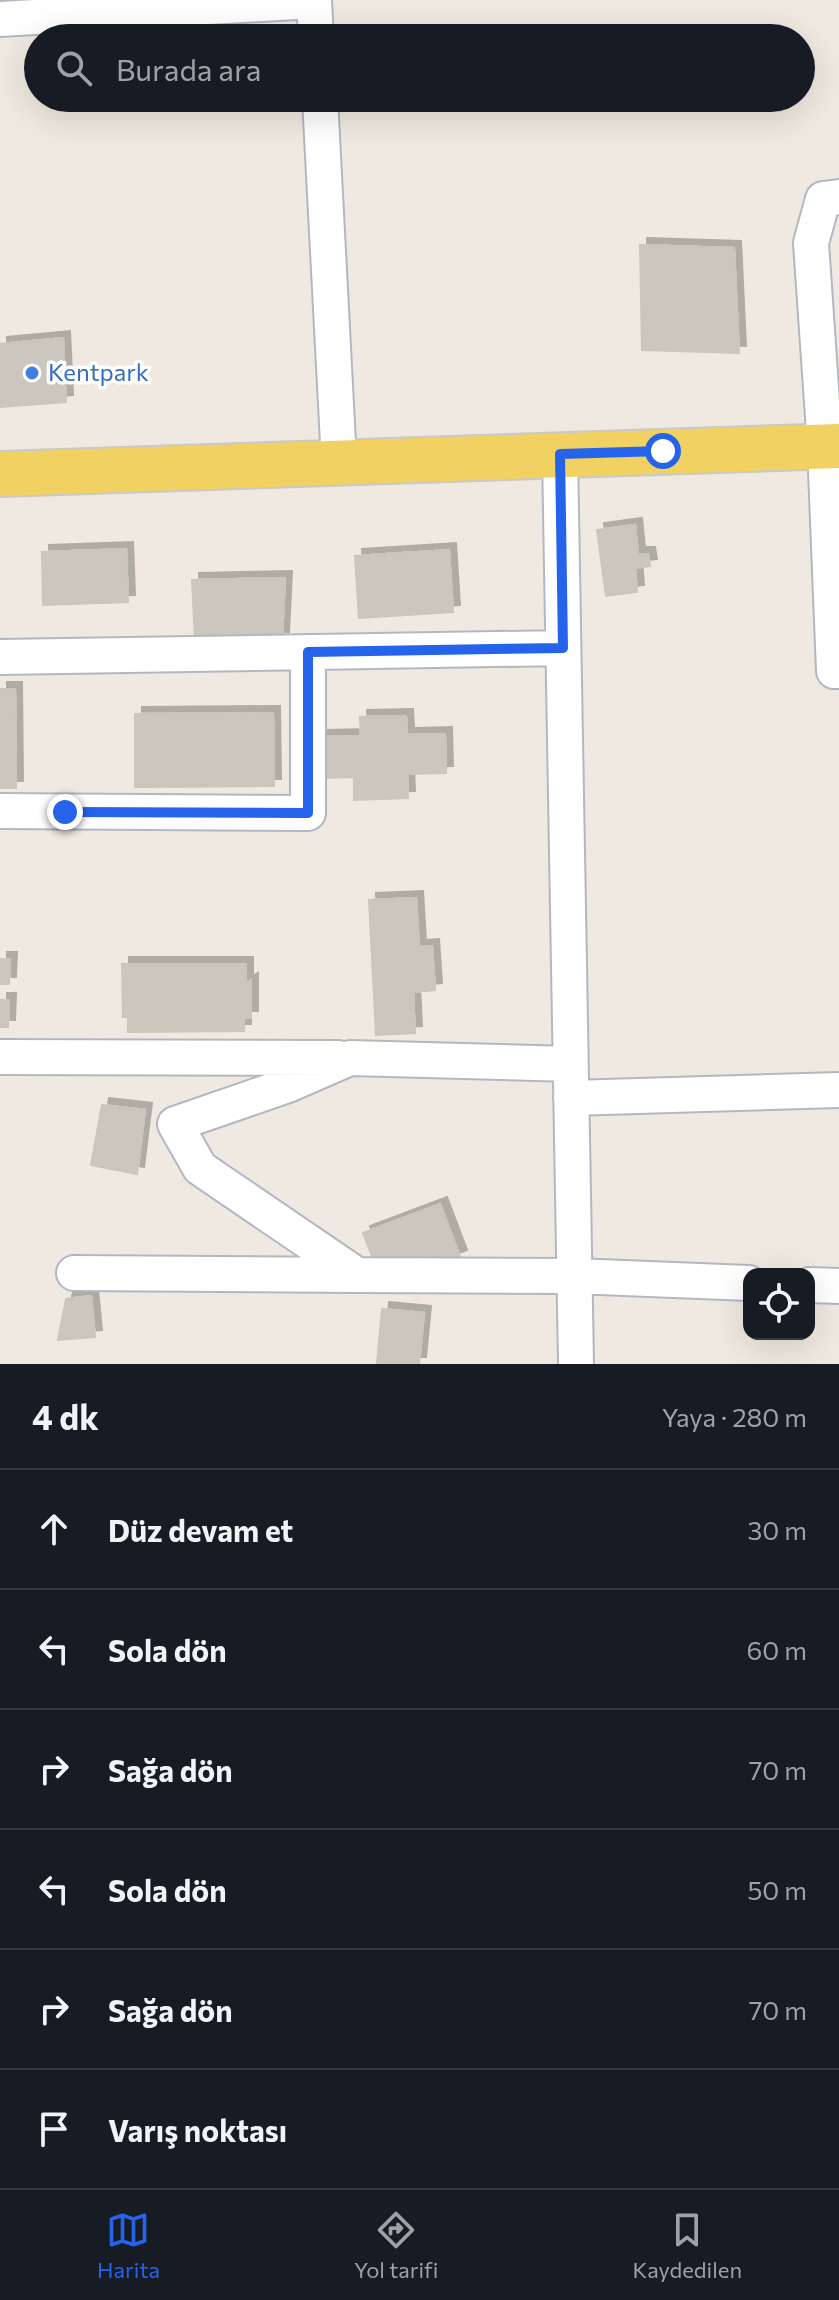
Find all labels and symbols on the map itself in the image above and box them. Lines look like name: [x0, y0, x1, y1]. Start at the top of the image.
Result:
place label: Kentpark: [48, 357, 149, 386]
marker: Kentpark: [23, 364, 41, 382]
route start: [645, 433, 681, 469]
route end: [47, 794, 83, 830]

